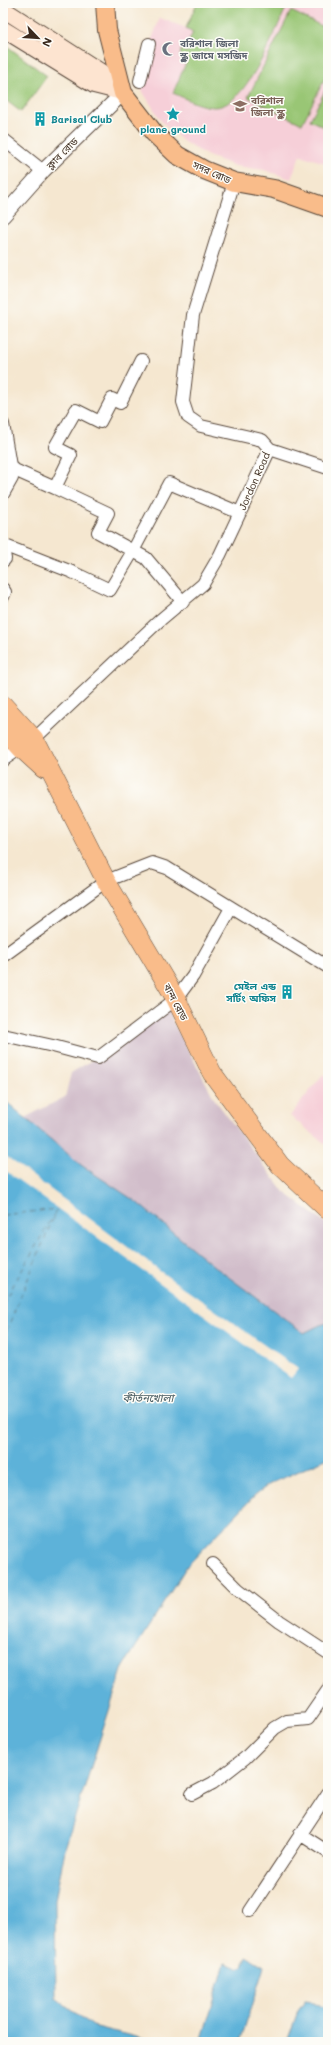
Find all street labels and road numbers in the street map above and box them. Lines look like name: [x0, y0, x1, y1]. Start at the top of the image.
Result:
street label: ক্লাব রোড: [42, 134, 81, 173]
street label: সদর রোড: [190, 157, 234, 187]
street label: Jordon Road: [235, 450, 273, 512]
street label: বান্দ রোড: [160, 980, 192, 1024]

